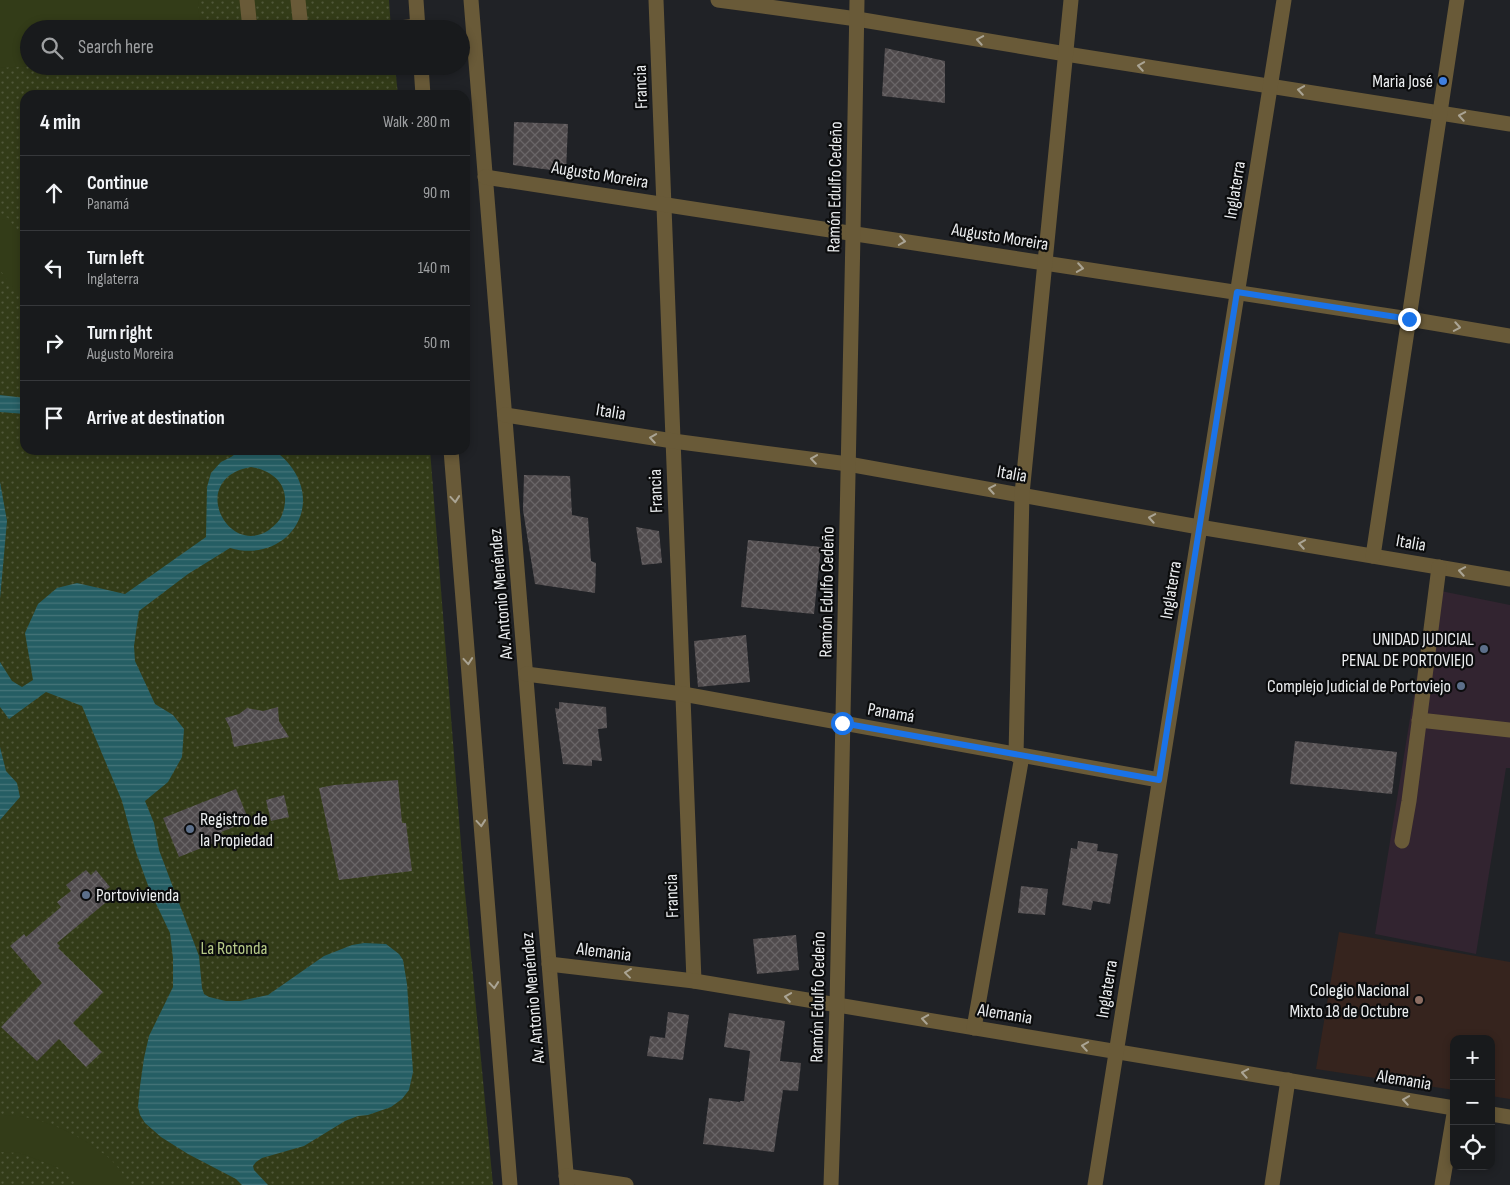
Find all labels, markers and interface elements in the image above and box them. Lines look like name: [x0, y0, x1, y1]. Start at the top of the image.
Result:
search box: [20, 20, 470, 75]
icon: search: [38, 34, 66, 62]
one-way arrow: [976, 35, 985, 45]
text: Search here: [78, 36, 154, 59]
one-way arrow: [1137, 61, 1145, 71]
street label: Francia: [630, 65, 652, 109]
place label: Maria José: [1372, 71, 1433, 92]
marker: Maria José: [1437, 75, 1449, 87]
one-way arrow: [1297, 86, 1306, 96]
text: 4 min: [40, 110, 81, 135]
one-way arrow: [1458, 111, 1466, 122]
text: Walk · 280 m: [383, 113, 450, 132]
street label: Ramón Edulfo Cedeño: [823, 121, 847, 253]
street label: Augusto Moreira: [549, 157, 650, 193]
street label: Inglaterra: [1220, 159, 1250, 220]
text: Continue: [87, 172, 148, 195]
icon: ahead: [40, 179, 68, 207]
text: 90 m: [423, 184, 450, 203]
text: Panamá: [87, 195, 129, 214]
street label: Augusto Moreira: [949, 219, 1050, 255]
one-way arrow: [897, 236, 906, 246]
text: Turn left: [87, 247, 144, 270]
icon: left: [40, 254, 68, 282]
text: 140 m: [418, 259, 450, 278]
one-way arrow: [1075, 263, 1084, 273]
text: Inglaterra: [87, 270, 139, 289]
route end: [1398, 308, 1421, 331]
text: Turn right: [87, 322, 152, 345]
one-way arrow: [1452, 322, 1461, 332]
icon: right: [40, 329, 68, 357]
text: 50 m: [424, 334, 450, 353]
text: Augusto Moreira: [87, 345, 174, 364]
street label: Italia: [595, 399, 628, 425]
icon: arrive: [40, 404, 68, 432]
text: Arrive at destination: [87, 407, 225, 430]
one-way arrow: [649, 433, 657, 443]
one-way arrow: [810, 455, 818, 465]
street label: Italia: [995, 461, 1029, 487]
street label: Francia: [645, 469, 667, 513]
one-way arrow: [987, 485, 996, 495]
one-way arrow: [450, 495, 461, 503]
one-way arrow: [1147, 513, 1156, 524]
street label: Ramón Edulfo Cedeño: [815, 526, 839, 658]
street label: Av. Antonio Menéndez: [485, 527, 517, 661]
street label: Italia: [1394, 530, 1428, 556]
one-way arrow: [1297, 539, 1306, 549]
street label: Inglaterra: [1156, 559, 1186, 620]
one-way arrow: [1458, 567, 1466, 577]
place label: UNIDAD JUDICIAL PENAL DE PORTOVIEJO: [1341, 629, 1474, 671]
marker: UNIDAD JUDICIAL PENAL DE PORTOVIEJO: [1478, 643, 1490, 655]
one-way arrow: [462, 657, 473, 665]
place label: Complejo Judicial de Portoviejo: [1267, 676, 1451, 697]
marker: Complejo Judicial de Portoviejo: [1455, 680, 1467, 692]
street label: Panamá: [866, 699, 916, 727]
route start: [831, 712, 854, 735]
place label: Registro de la Propiedad: [200, 809, 273, 851]
one-way arrow: [475, 819, 486, 827]
marker: Registro de la Propiedad: [184, 823, 196, 835]
street label: Francia: [661, 874, 683, 918]
place label: Portovivienda: [96, 885, 179, 906]
marker: Portovivienda: [80, 889, 92, 901]
street label: Av. Antonio Menéndez: [517, 931, 549, 1065]
street label: Ramón Edulfo Cedeño: [806, 931, 830, 1063]
park label: La Rotonda: [201, 938, 268, 959]
street label: Alemania: [574, 938, 633, 966]
street label: Inglaterra: [1092, 958, 1122, 1019]
one-way arrow: [623, 968, 631, 979]
place label: Colegio Nacional Mixto 18 de Octubre: [1289, 980, 1409, 1022]
one-way arrow: [488, 981, 499, 989]
one-way arrow: [784, 992, 793, 1002]
marker: Colegio Nacional Mixto 18 de Octubre: [1413, 994, 1425, 1006]
street label: Alemania: [975, 999, 1034, 1029]
one-way arrow: [920, 1015, 929, 1025]
map controls: [1450, 1035, 1495, 1170]
button: +: [1450, 1035, 1495, 1080]
one-way arrow: [1081, 1042, 1089, 1052]
street label: Alemania: [1374, 1065, 1433, 1095]
one-way arrow: [1241, 1068, 1249, 1079]
button: −: [1450, 1080, 1495, 1125]
one-way arrow: [1401, 1095, 1410, 1105]
button: locate: [1450, 1125, 1495, 1170]

